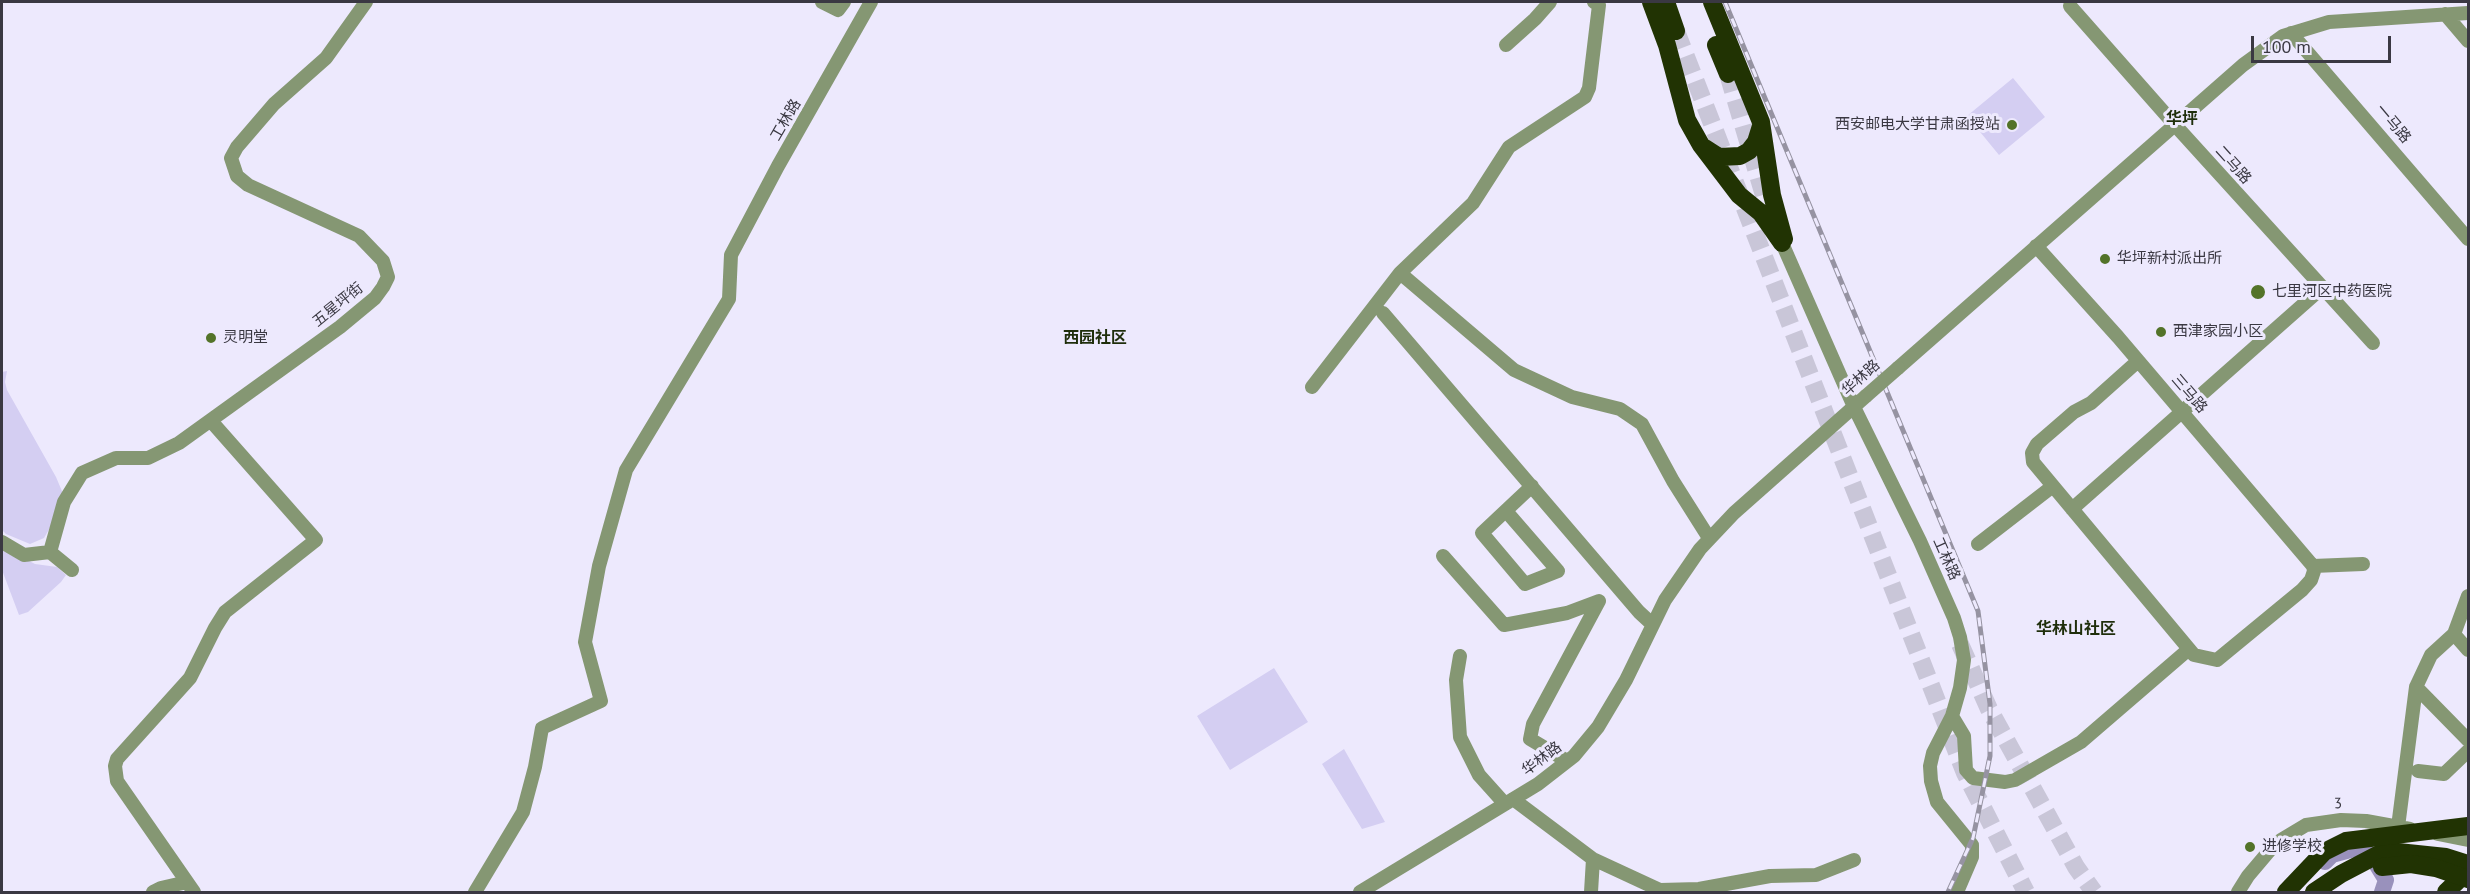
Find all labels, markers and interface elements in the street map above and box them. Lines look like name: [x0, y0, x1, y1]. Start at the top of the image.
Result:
scale bar: [2254, 24, 2394, 62]
text: 100 m: [2262, 35, 2311, 58]
street label: 工林路: [767, 96, 805, 144]
street label: 一马路: [2372, 101, 2414, 147]
district label: 华坪: [2166, 109, 2198, 129]
place label: 西安邮电大学甘肃函授站: [1835, 116, 2000, 134]
marker: 西安邮电大学甘肃函授站: [2005, 118, 2019, 132]
street label: 二马路: [2211, 142, 2255, 188]
place label: 华坪新村派出所: [2117, 250, 2222, 268]
marker: 华坪新村派出所: [2098, 252, 2112, 266]
street label: 五星坪街: [309, 279, 367, 331]
marker: 七里河区中药医院: [2249, 283, 2267, 301]
place label: 七里河区中药医院: [2272, 283, 2392, 301]
place label: 西津家园小区: [2173, 323, 2263, 341]
marker: 西津家园小区: [2154, 325, 2168, 339]
district label: 西园社区: [1063, 328, 1127, 348]
place label: 灵明堂: [223, 329, 268, 347]
marker: 灵明堂: [204, 331, 218, 345]
street label: 华林路: [1838, 356, 1884, 400]
street label: 三马路: [2167, 371, 2211, 417]
street label: 工林路: [1929, 535, 1963, 583]
district label: 华林山社区: [2036, 619, 2116, 639]
street label: 华林路: [1519, 738, 1565, 780]
street label: 3: [2334, 795, 2342, 813]
place label: 进修学校: [2262, 838, 2322, 856]
marker: 进修学校: [2243, 840, 2257, 854]

